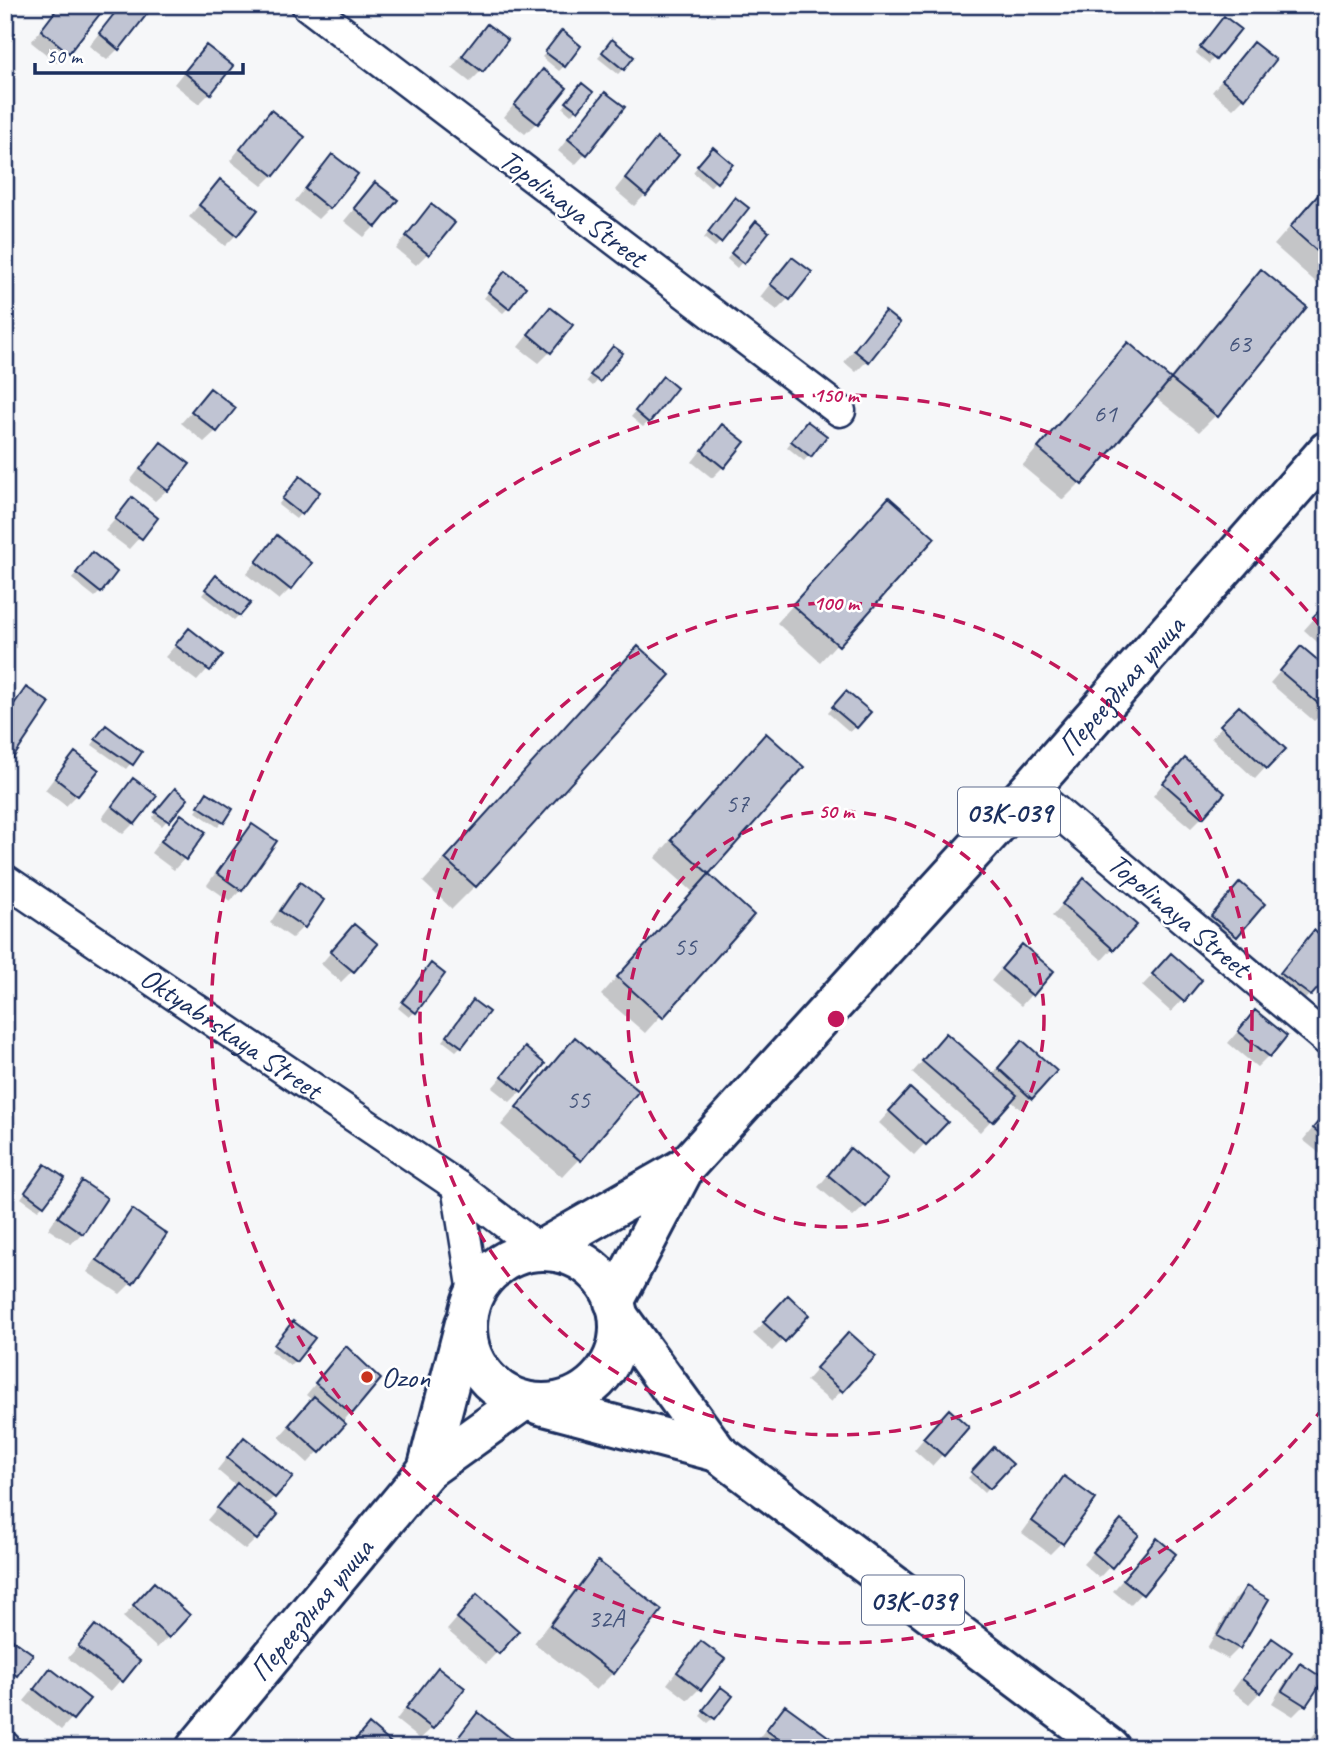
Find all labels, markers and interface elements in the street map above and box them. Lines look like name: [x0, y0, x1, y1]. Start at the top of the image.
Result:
scale bar: [35, 32, 243, 76]
text: 50 m: [46, 43, 84, 69]
street label: Topolinaya Street: [492, 140, 657, 278]
house number: 63: [1227, 327, 1253, 360]
text: 150 m: [813, 382, 861, 408]
house number: 61: [1093, 397, 1118, 430]
text: 100 m: [813, 590, 861, 616]
street label: Переездная улица: [1049, 606, 1194, 764]
house number: 57: [725, 787, 750, 820]
road number: 03К-039: [958, 788, 1060, 836]
text: 50 m: [818, 798, 856, 824]
street label: Topolinaya Street: [1100, 844, 1260, 988]
house number: 55: [673, 930, 698, 963]
street label: Oktyabrskaya Street: [133, 958, 332, 1110]
centre of rings: [824, 1007, 848, 1031]
house number: 55: [566, 1083, 591, 1116]
place label: Ozon: [381, 1358, 431, 1396]
marker: Ozon: [359, 1369, 375, 1385]
street label: Переездная улица: [241, 1529, 383, 1689]
road number: 03К-039: [862, 1576, 964, 1624]
house number: 32А: [588, 1602, 626, 1635]

